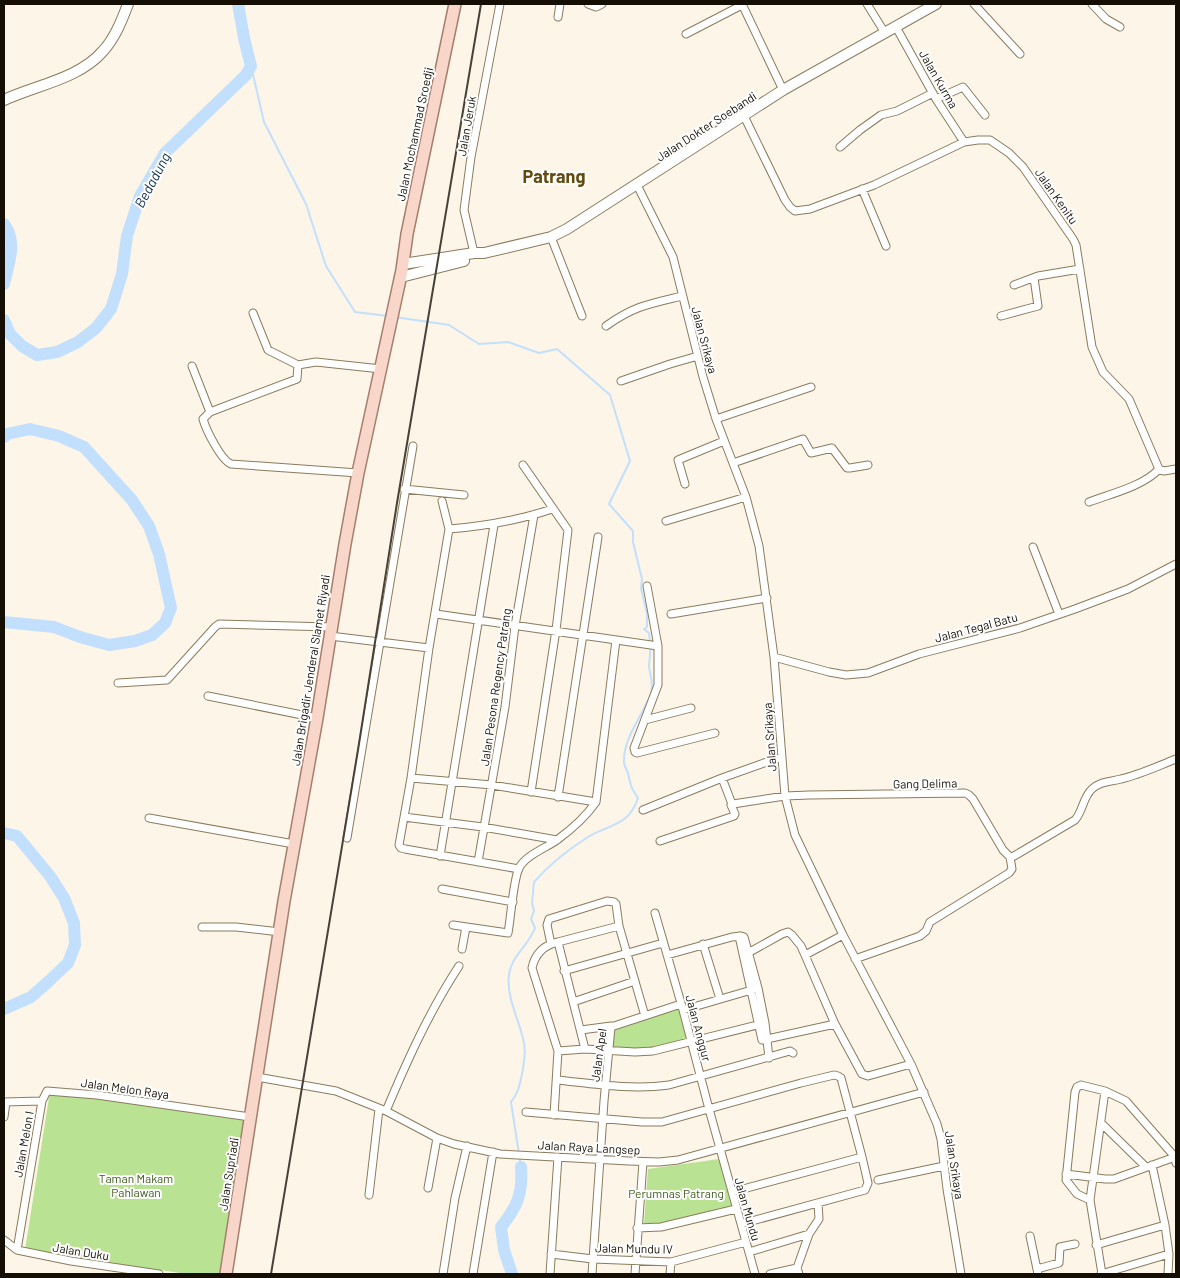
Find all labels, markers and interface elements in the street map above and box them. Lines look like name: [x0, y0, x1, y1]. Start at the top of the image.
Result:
street label: Jalan Kurma: [917, 47, 961, 111]
street label: Jalan Mochammad Sroedji: [393, 66, 435, 202]
street label: Jalan Dokter Soebandi: [653, 88, 759, 164]
street label: Jalan Jeruk: [454, 95, 478, 157]
water label: Bedadung: [130, 150, 174, 210]
district label: Patrang: [523, 165, 585, 187]
street label: Jalan Kenitu: [1033, 165, 1081, 227]
street label: Jalan Srikaya: [689, 305, 721, 375]
street label: Jalan Brigadir Jenderal Slamet Riyadi: [288, 573, 332, 767]
street label: Jalan Pesona Regency Patrang: [477, 607, 513, 767]
street label: Jalan Tegal Batu: [933, 609, 1019, 645]
street label: Jalan Srikaya: [760, 702, 778, 772]
street label: Gang Delima: [893, 775, 957, 791]
street label: Jalan Anggur: [683, 993, 715, 1063]
street label: Jalan Apel: [587, 1027, 609, 1083]
street label: Jalan Melon Raya: [80, 1075, 170, 1101]
street label: Jalan Melon I: [10, 1110, 36, 1178]
street label: Jalan Srikaya: [943, 1130, 967, 1200]
street label: Jalan Supriadi: [215, 1136, 241, 1212]
street label: Jalan Raya Langsep: [537, 1137, 641, 1157]
park label: Taman Makam Pahlawan: [99, 1171, 173, 1199]
street label: Jalan Mundu: [732, 1176, 764, 1242]
park label: Perumnas Patrang: [628, 1186, 724, 1200]
street label: Jalan Duku: [52, 1240, 110, 1262]
street label: Jalan Mundu IV: [595, 1240, 673, 1256]

